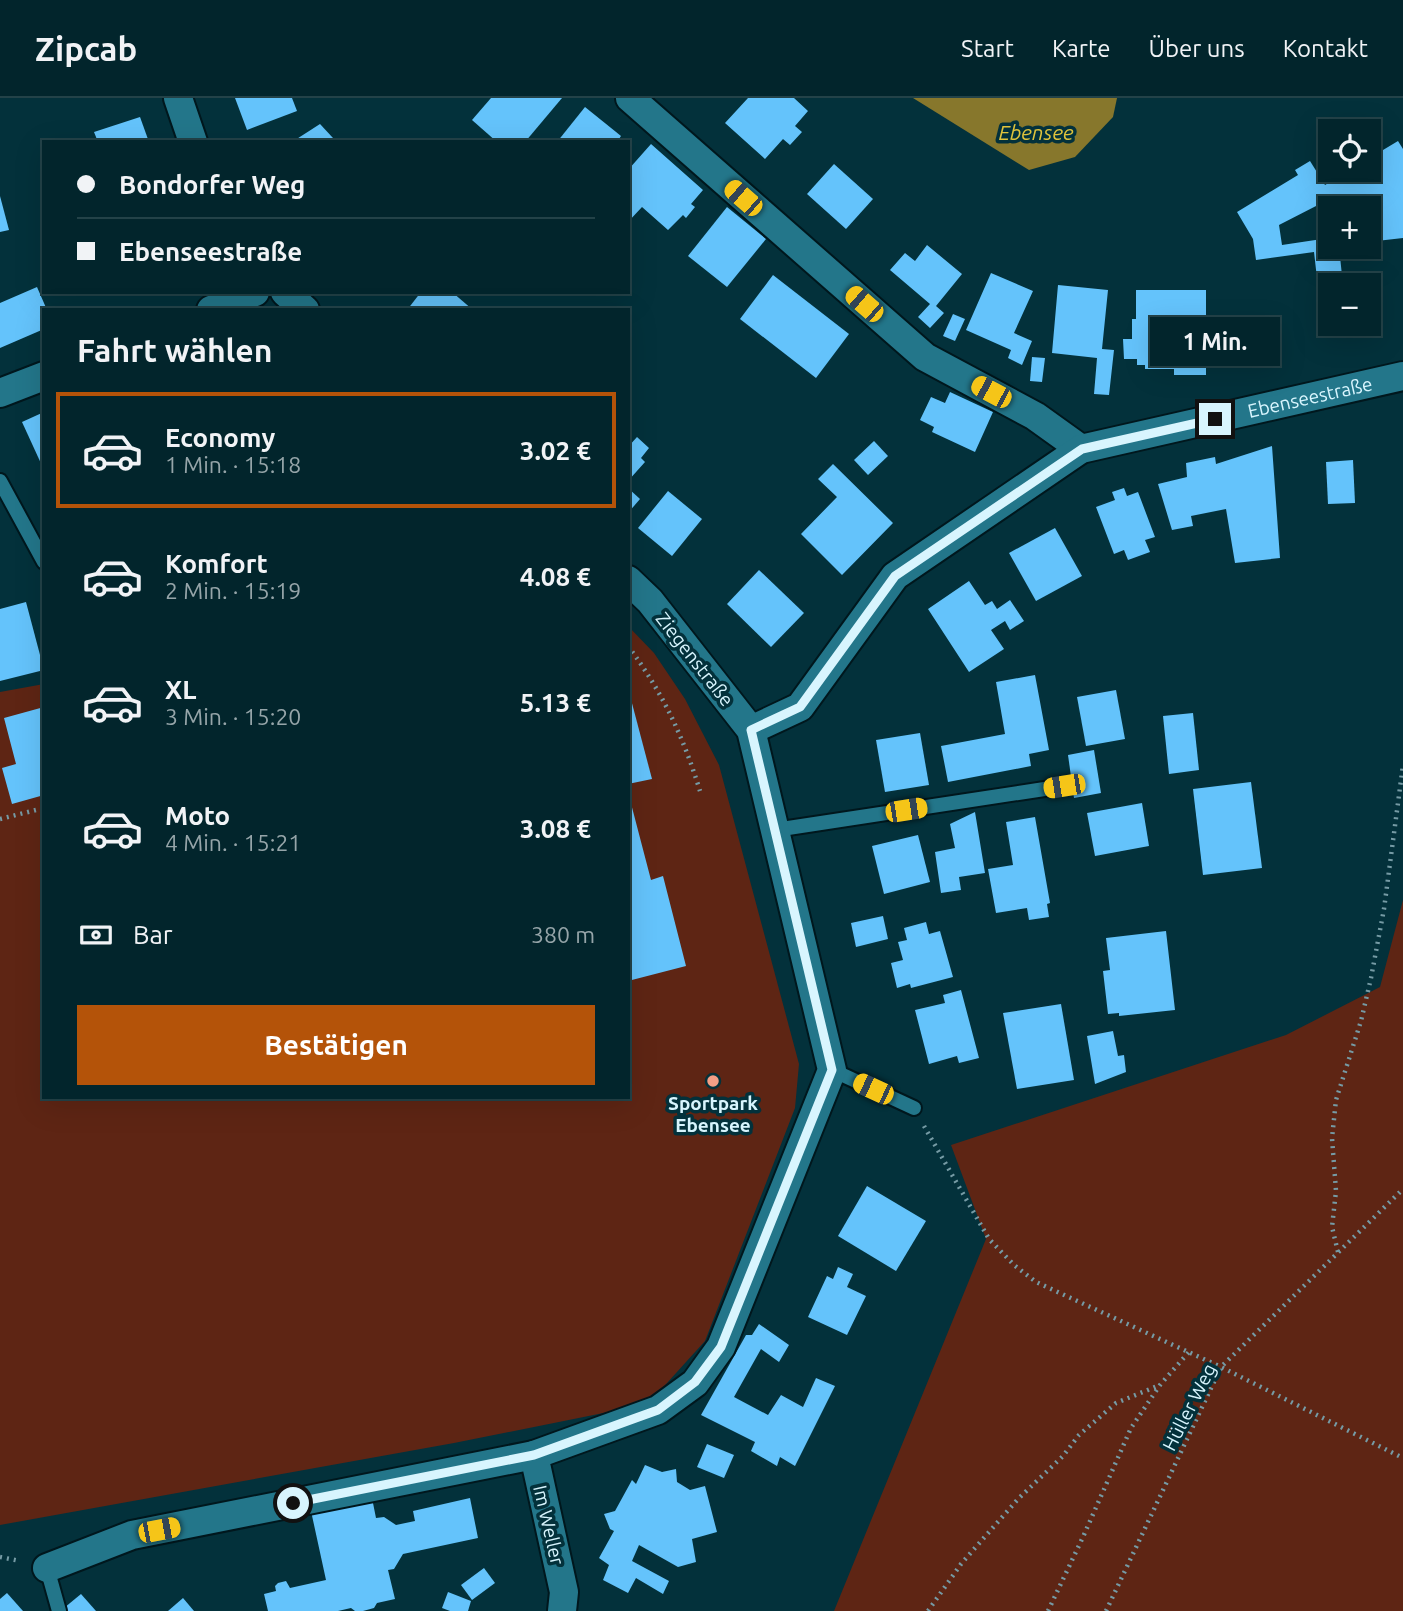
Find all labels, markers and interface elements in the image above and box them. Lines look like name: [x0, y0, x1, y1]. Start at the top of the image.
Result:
text: Zipcab: [35, 30, 137, 67]
text: Start: [961, 35, 1014, 62]
text: Karte: [1052, 35, 1111, 62]
text: Über uns: [1149, 35, 1245, 62]
text: Kontakt: [1283, 35, 1368, 62]
map controls: [1318, 119, 1381, 336]
button: locate: [1318, 119, 1381, 182]
water label: Ebensee: [998, 120, 1074, 144]
text: Bondorfer Weg: [119, 170, 305, 199]
car: [721, 176, 766, 220]
button: +: [1318, 196, 1381, 259]
text: Ebenseestraße: [119, 237, 302, 266]
button: −: [1318, 273, 1381, 336]
car: [842, 282, 887, 326]
callout: 1 Min.: [1150, 317, 1280, 366]
text: 1 Min.: [1183, 329, 1247, 354]
text: Fahrt wählen: [77, 332, 272, 368]
street label: Ebenseestraße: [1246, 372, 1374, 422]
car: [968, 373, 1015, 411]
route end: [1199, 403, 1231, 435]
icon: car: [81, 419, 144, 482]
text: Economy: [165, 423, 275, 452]
text: 3.02 €: [520, 436, 591, 465]
text: 1 Min. · 15:18: [165, 452, 301, 477]
icon: car: [81, 545, 144, 608]
text: Komfort: [165, 549, 268, 578]
text: 4.08 €: [520, 562, 591, 591]
text: 2 Min. · 15:19: [165, 578, 301, 603]
street label: Ziegenstraße: [652, 608, 738, 710]
icon: car: [81, 671, 144, 734]
text: XL: [165, 675, 196, 704]
text: 5.13 €: [520, 688, 591, 717]
text: 3 Min. · 15:20: [165, 704, 301, 729]
car: [1042, 772, 1087, 800]
car: [884, 796, 929, 824]
icon: car: [81, 797, 144, 860]
text: Moto: [165, 801, 230, 830]
text: 3.08 €: [520, 814, 591, 843]
text: 4 Min. · 15:21: [165, 830, 301, 855]
icon: cash: [77, 916, 115, 954]
text: Bar: [133, 920, 173, 949]
text: 380 m: [531, 922, 595, 947]
button: Bestätigen: [77, 1005, 595, 1085]
car: [850, 1071, 897, 1107]
marker: Sportpark Ebensee: [705, 1073, 721, 1089]
place label: Sportpark Ebensee: [668, 1092, 758, 1136]
street label: Hüller Weg: [1158, 1360, 1220, 1454]
street label: Im Weller: [529, 1483, 569, 1567]
route start: [277, 1487, 309, 1519]
car: [137, 1516, 182, 1544]

